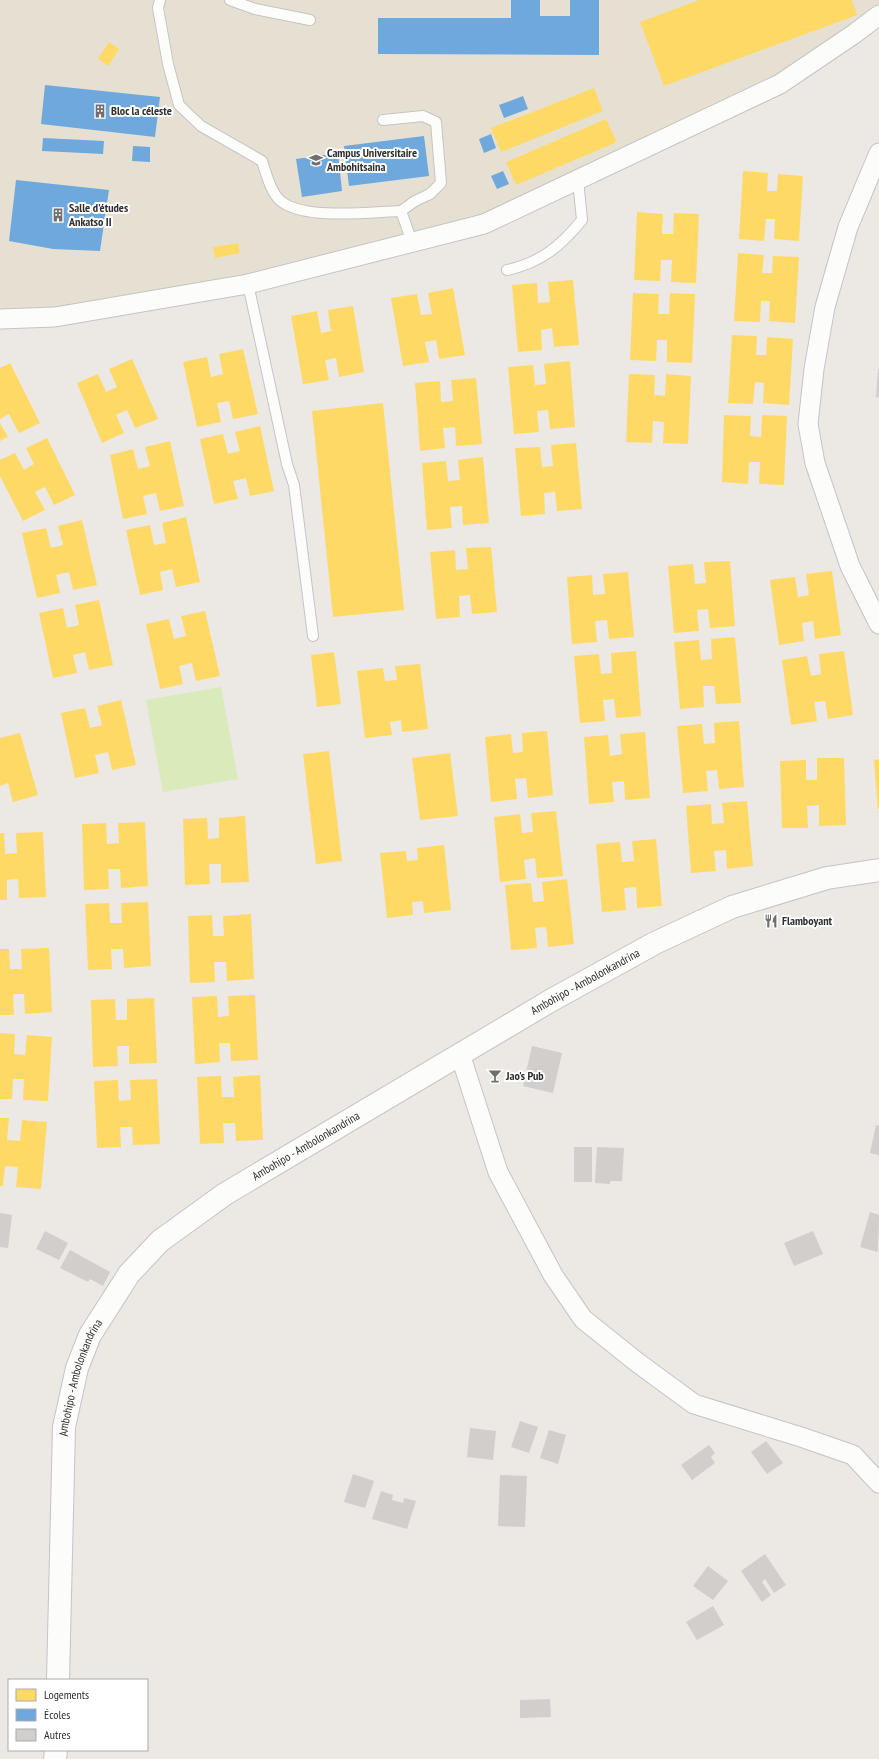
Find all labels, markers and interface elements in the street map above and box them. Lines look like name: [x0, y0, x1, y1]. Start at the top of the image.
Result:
building icon: Bloc la céleste: [92, 103, 108, 119]
place label: Bloc la céleste: [111, 103, 172, 118]
place label: Campus Universitaire Ambohitsaina: [326, 145, 417, 174]
school or university icon: Campus Universitaire Ambohitsaina: [308, 152, 324, 168]
place label: Salle d'études Ankatso II: [68, 200, 128, 229]
building icon: Salle d'études Ankatso II: [50, 207, 66, 223]
restaurant icon: Flamboyant: [763, 913, 779, 929]
place label: Flamboyant: [782, 913, 833, 928]
street label: Ambohipo - Ambolonkandrina: [528, 945, 642, 1018]
bar icon: Jao's Pub: [487, 1068, 503, 1084]
place label: Jao's Pub: [505, 1068, 544, 1083]
street label: Ambohipo - Ambolonkandrina: [249, 1108, 362, 1183]
street label: Ambohipo - Ambolonkandrina: [55, 1316, 105, 1437]
legend: [8, 1679, 148, 1751]
text: Logements: [44, 1687, 89, 1702]
text: Écoles: [44, 1707, 70, 1722]
text: Autres: [44, 1727, 70, 1742]

